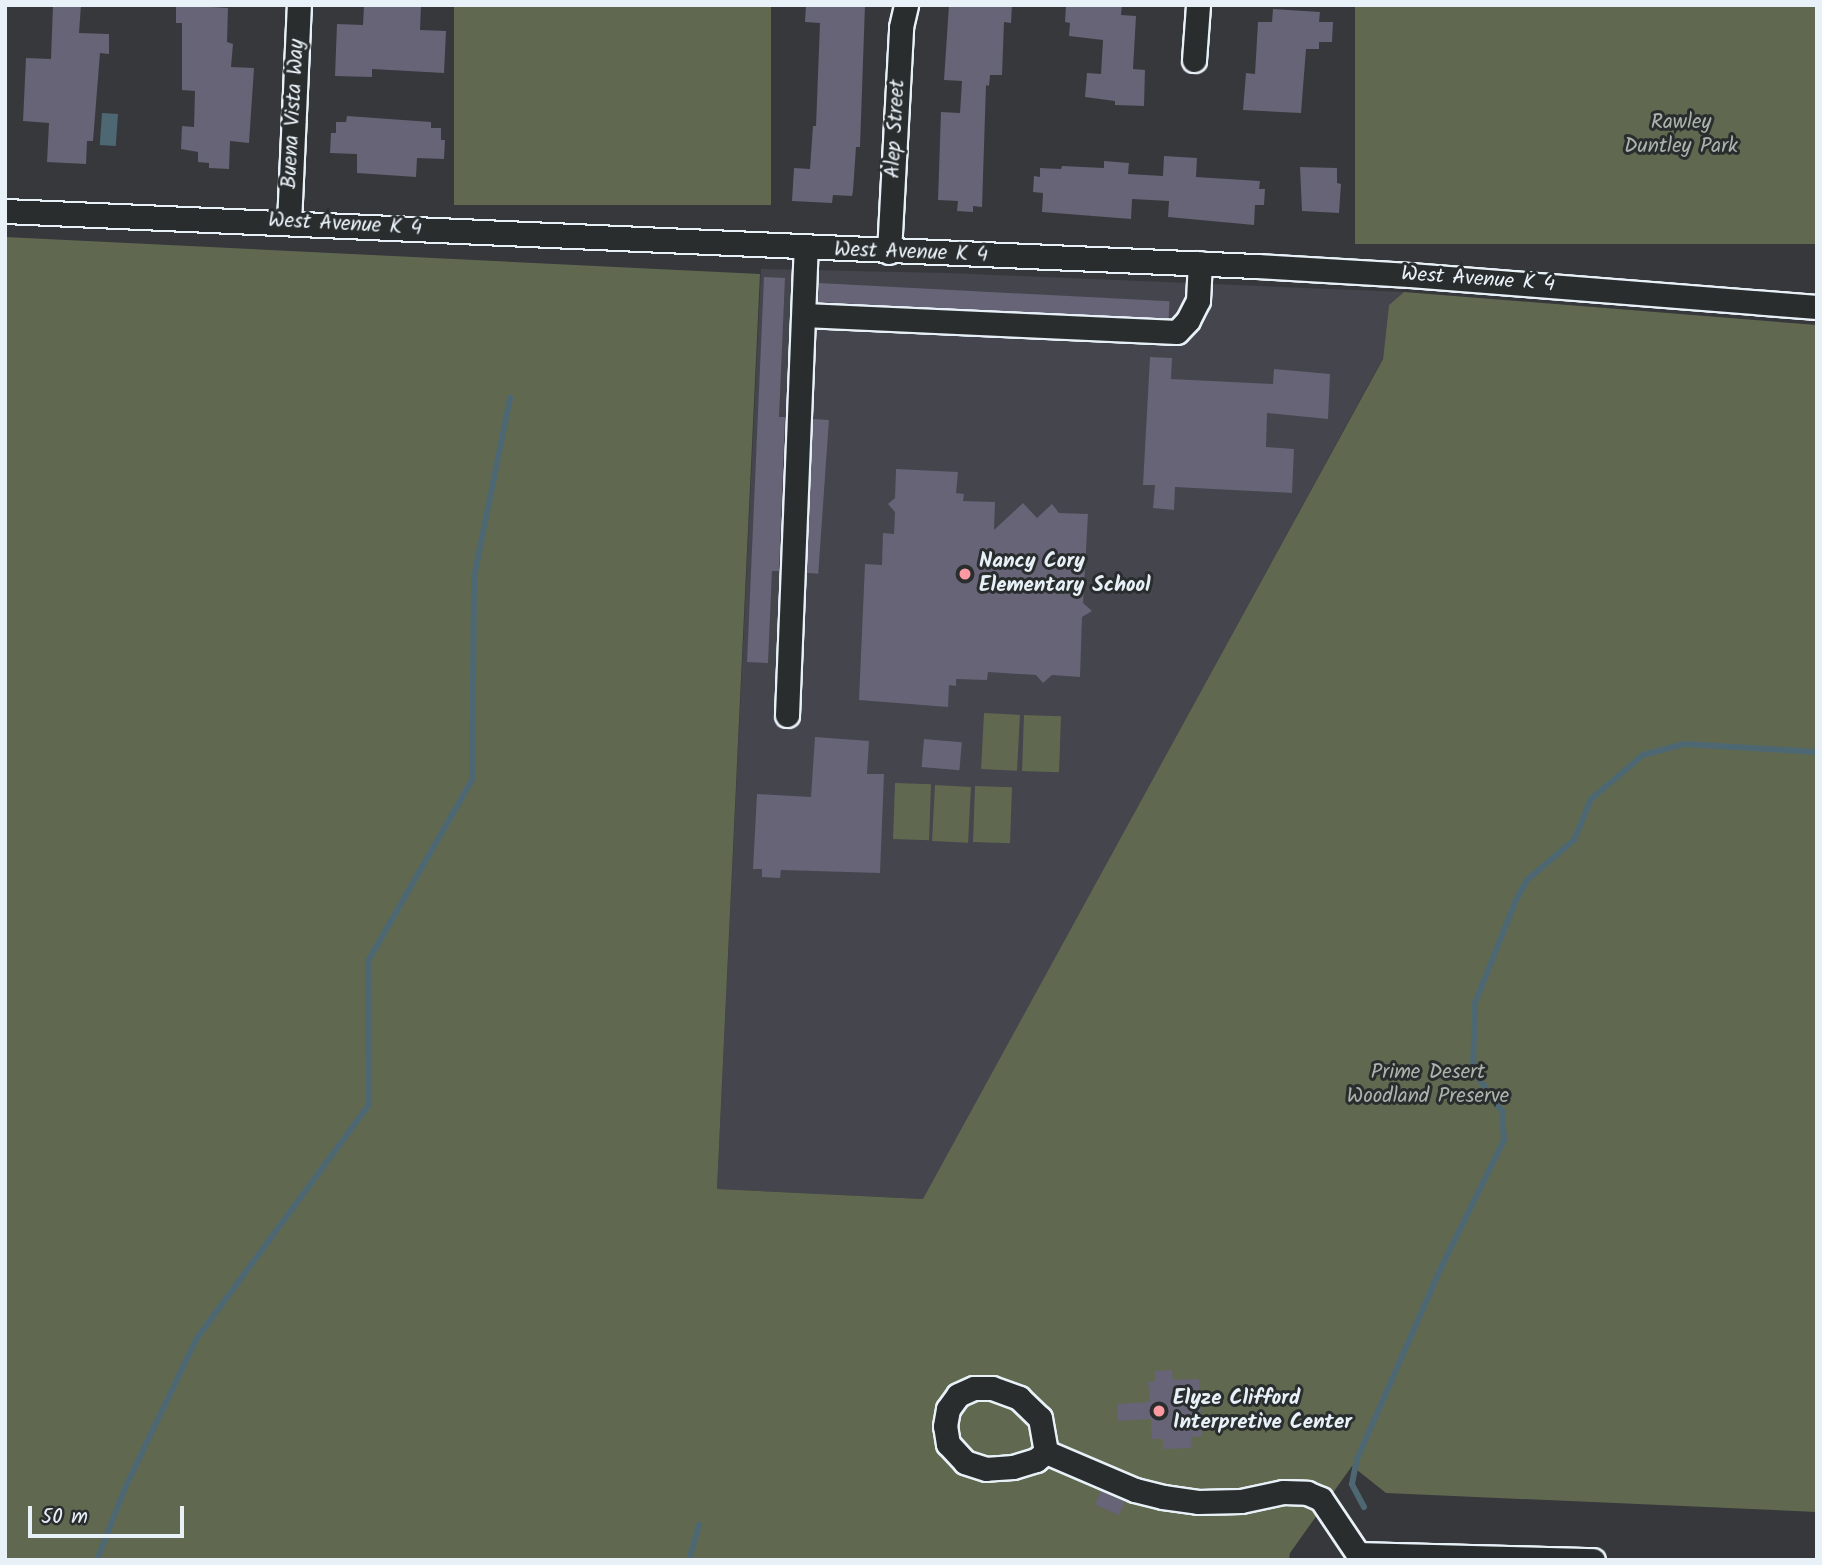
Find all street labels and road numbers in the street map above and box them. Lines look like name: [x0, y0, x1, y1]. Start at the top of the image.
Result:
street label: Buena Vista Way: [277, 38, 311, 190]
street label: Alep Street: [881, 79, 911, 179]
street label: West Avenue K 4: [267, 208, 423, 242]
street label: West Avenue K 4: [834, 238, 988, 268]
street label: West Avenue K 4: [1400, 262, 1556, 298]

